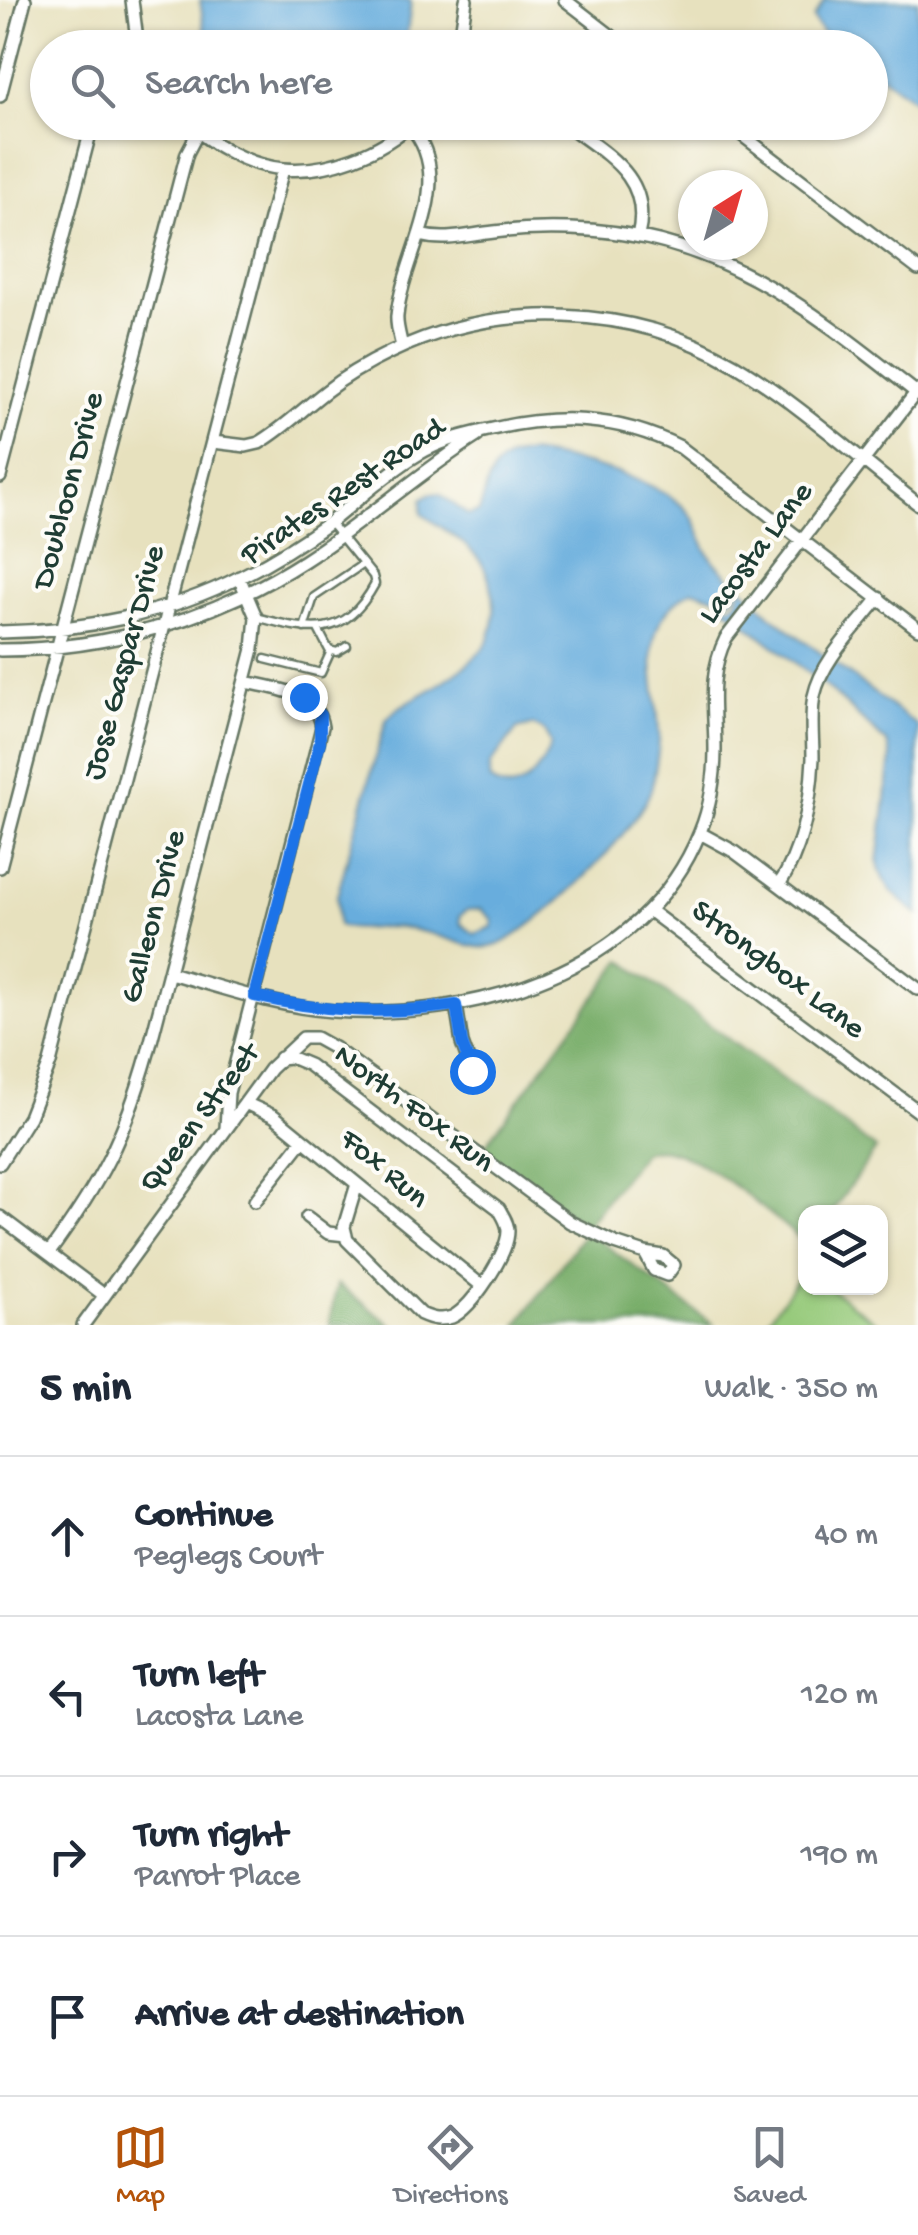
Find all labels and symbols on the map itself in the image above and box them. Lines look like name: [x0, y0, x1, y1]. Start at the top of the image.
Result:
north arrow: [678, 170, 768, 260]
street label: Doubloon Drive: [25, 388, 115, 595]
street label: Pirates Rest Road: [234, 409, 455, 576]
street label: Lacosta Lane: [691, 475, 823, 633]
street label: Jose Gaspar Drive: [76, 541, 176, 784]
route end: [282, 675, 328, 721]
street label: Galleon Drive: [114, 826, 196, 1008]
street label: Strongbox Lane: [682, 893, 872, 1049]
street label: Queen Street: [132, 1034, 271, 1201]
street label: North Fox Run: [325, 1037, 501, 1183]
route start: [450, 1049, 496, 1095]
street label: Fox Run: [331, 1122, 435, 1218]

